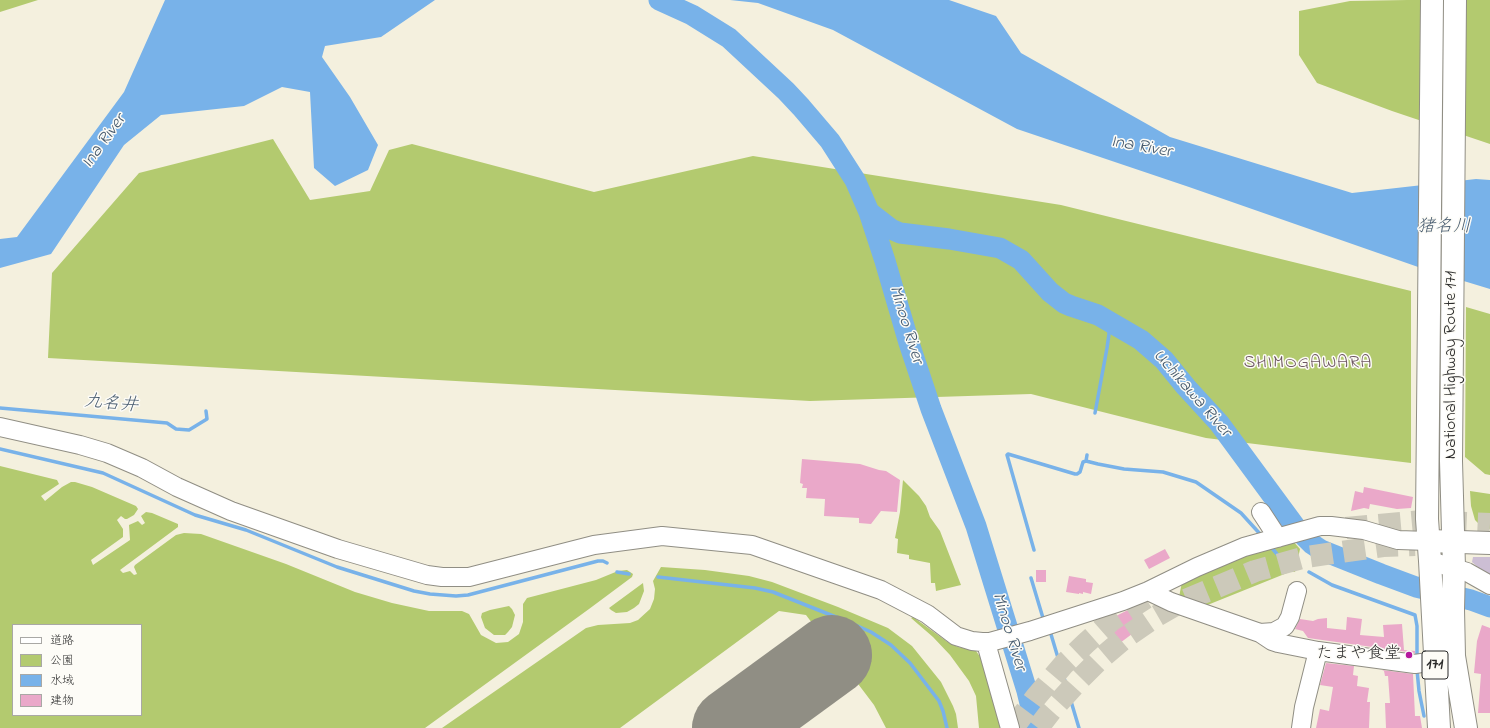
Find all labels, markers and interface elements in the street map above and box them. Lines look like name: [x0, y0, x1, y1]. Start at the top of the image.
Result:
water label: Ina River: [78, 111, 132, 173]
water label: Ina River: [1109, 132, 1173, 164]
water label: 猪名川: [1417, 217, 1471, 239]
street label: National Highway Route 171: [1442, 271, 1462, 459]
water label: Minoo River: [883, 283, 927, 367]
water label: Uchikawa River: [1147, 346, 1235, 442]
district label: SHIMOGAWARA: [1244, 353, 1372, 375]
water label: 九名井: [83, 392, 139, 418]
water label: Minoo River: [986, 590, 1030, 674]
legend: [12, 624, 142, 716]
text: 道路: [50, 632, 74, 650]
place label: たまや食堂: [1316, 645, 1401, 665]
marker: たまや食堂: [1404, 650, 1414, 660]
road number: 171: [1422, 651, 1448, 679]
text: 公園: [50, 652, 74, 670]
text: 水域: [50, 672, 74, 690]
text: 建物: [50, 692, 74, 710]

